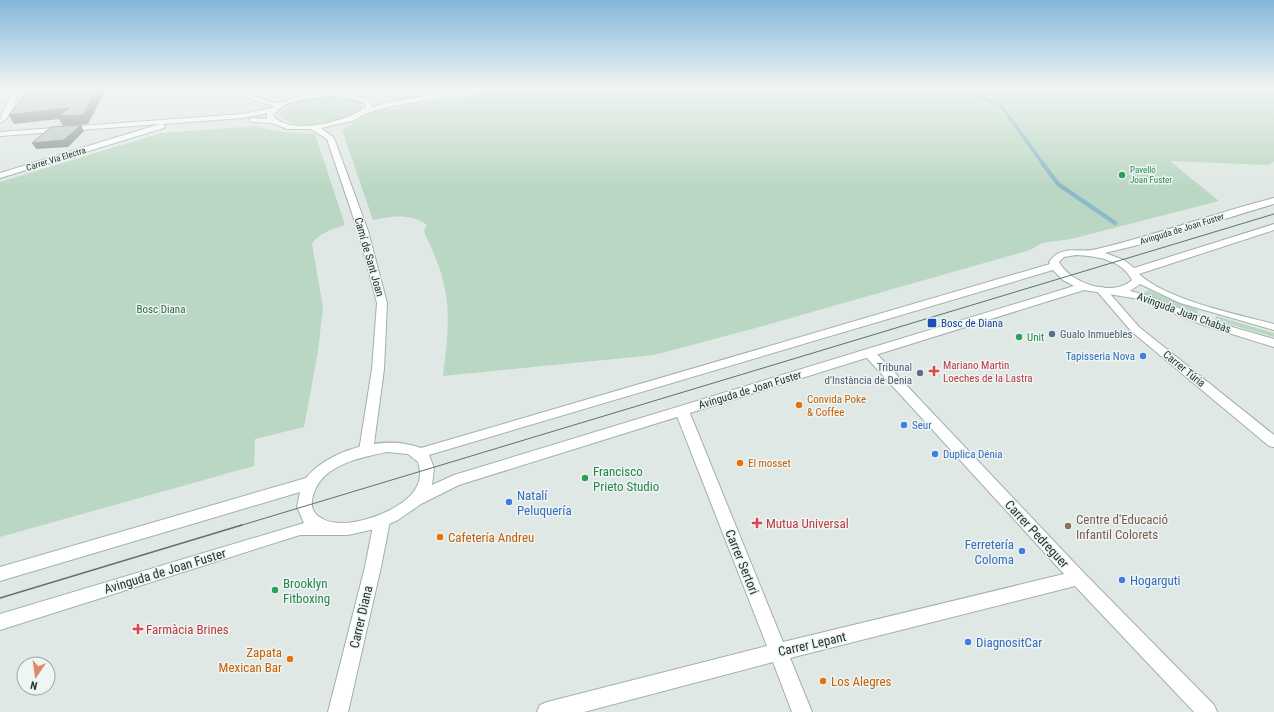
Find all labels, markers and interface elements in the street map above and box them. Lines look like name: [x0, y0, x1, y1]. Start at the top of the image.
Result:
street label: Carrer Via Electra: [25, 145, 87, 173]
place label: Pavelló Joan Fuster: [1130, 165, 1172, 185]
marker: Pavelló Joan Fuster: [1117, 170, 1127, 180]
street label: Avinguda de Joan Fuster: [1139, 211, 1226, 247]
street label: Camí de Sant Joan: [352, 216, 386, 298]
street label: Avinguda Juan Chabàs: [1135, 290, 1233, 336]
park label: Bosc Diana: [137, 303, 185, 316]
marker: Bosc de Diana: [926, 317, 938, 329]
place label: Bosc de Diana: [941, 317, 1003, 330]
place label: Gualo Inmuebles: [1060, 328, 1133, 341]
marker: Gualo Inmuebles: [1047, 329, 1057, 339]
place label: Unit: [1027, 331, 1044, 344]
marker: Unit: [1014, 332, 1024, 342]
street label: Carrer Túria: [1160, 348, 1208, 390]
place label: Tapisseria Nova: [1066, 350, 1135, 363]
marker: Tapisseria Nova: [1138, 351, 1148, 361]
place label: Mariano Martin Loeches de la Lastra: [943, 359, 1033, 385]
place label: Tribunal d'Instància de Denia: [825, 361, 912, 387]
marker: Mariano Martin Loeches de la Lastra: [928, 365, 940, 377]
street label: Avinguda de Joan Fuster: [697, 368, 804, 412]
marker: Tribunal d'Instància de Denia: [915, 368, 925, 378]
place label: Convida Poke & Coffee: [807, 393, 866, 419]
marker: Convida Poke & Coffee: [794, 400, 804, 410]
place label: Seur: [912, 419, 932, 432]
marker: Seur: [899, 420, 909, 430]
place label: Duplica Dénia: [943, 448, 1003, 461]
marker: Duplica Dénia: [930, 449, 940, 459]
place label: El mosset: [748, 457, 791, 470]
marker: El mosset: [735, 458, 745, 468]
place label: Francisco Prieto Studio: [593, 464, 659, 494]
marker: Francisco Prieto Studio: [580, 473, 590, 483]
place label: Natalí Peluquería: [517, 488, 572, 518]
marker: Natalí Peluquería: [504, 497, 514, 507]
street label: Carrer Pedreguer: [1002, 497, 1072, 571]
place label: Centre d'Educació Infantil Colorets: [1076, 512, 1168, 542]
place label: Mutua Universal: [766, 516, 849, 531]
marker: Mutua Universal: [751, 517, 763, 529]
marker: Centre d'Educació Infantil Colorets: [1063, 521, 1073, 531]
street label: Carrer Sertori: [722, 527, 762, 597]
place label: Cafetería Andreu: [448, 530, 534, 545]
marker: Cafetería Andreu: [435, 532, 445, 542]
place label: Ferretería Coloma: [965, 537, 1014, 567]
street label: Avinguda de Joan Fuster: [102, 545, 228, 597]
marker: Ferretería Coloma: [1017, 546, 1027, 556]
place label: Hogarguti: [1130, 573, 1181, 588]
marker: Hogarguti: [1117, 575, 1127, 585]
place label: Brooklyn Fitboxing: [283, 576, 330, 606]
street label: Carrer Diana: [347, 584, 375, 650]
marker: Brooklyn Fitboxing: [270, 585, 280, 595]
place label: Farmàcia Brines: [146, 622, 229, 637]
marker: Farmàcia Brines: [133, 624, 143, 634]
street label: Carrer Lepant: [776, 629, 848, 659]
place label: DiagnositCar: [976, 635, 1042, 650]
marker: DiagnositCar: [963, 637, 973, 647]
place label: Zapata Mexican Bar: [219, 645, 282, 675]
marker: Zapata Mexican Bar: [285, 654, 295, 664]
north arrow: [16, 656, 56, 696]
place label: Los Alegres: [831, 674, 892, 689]
marker: Los Alegres: [818, 676, 828, 686]
text: N: [29, 678, 39, 692]

